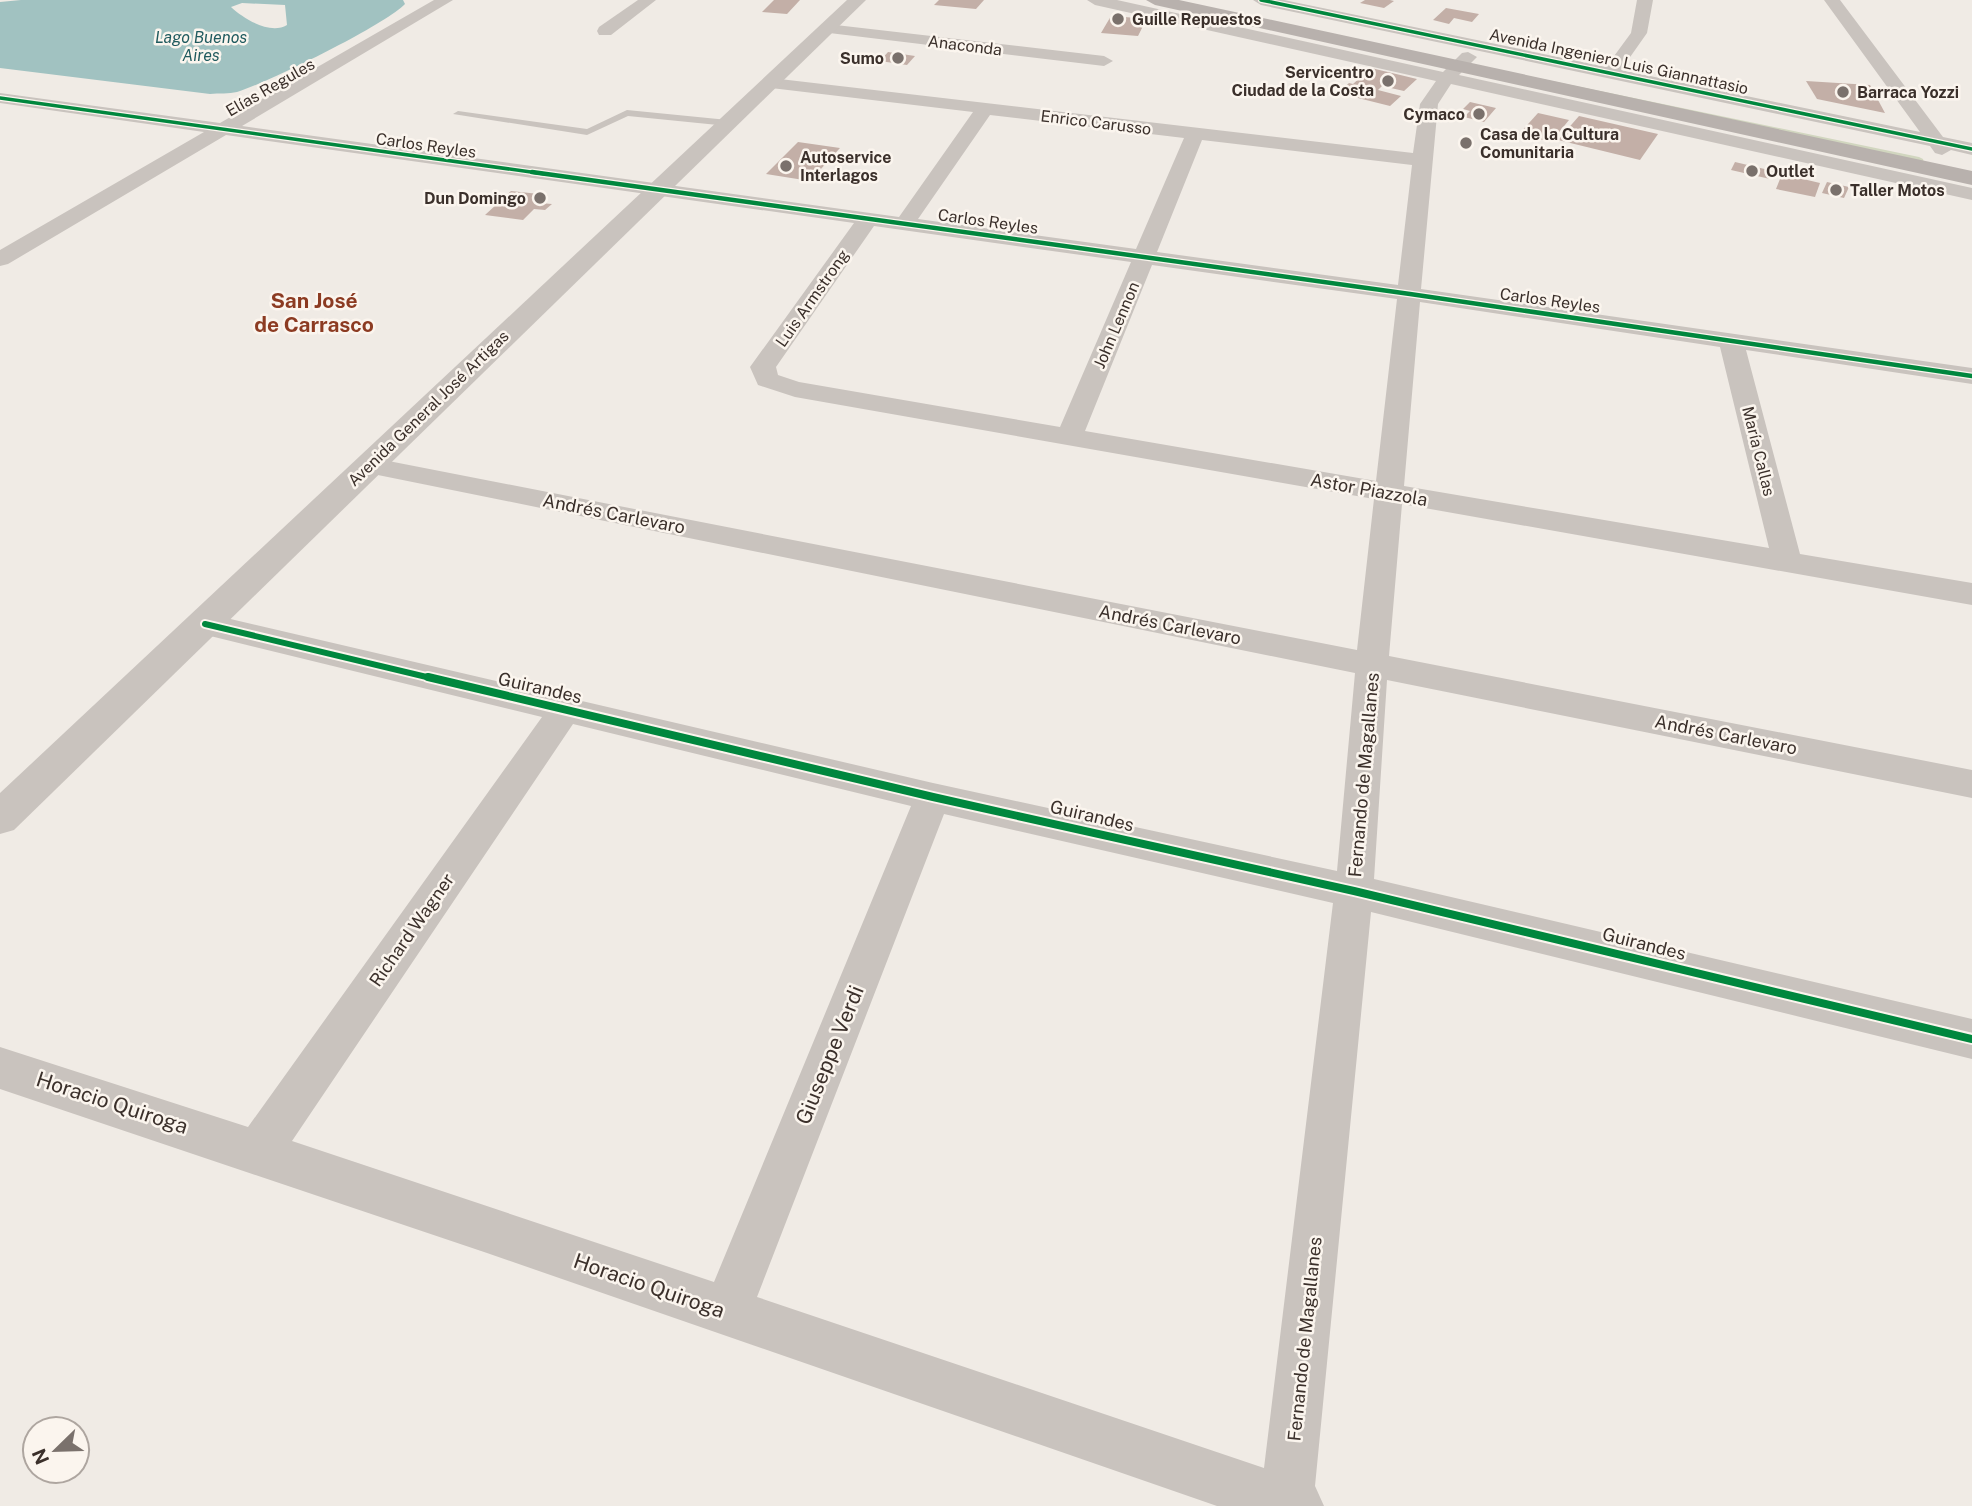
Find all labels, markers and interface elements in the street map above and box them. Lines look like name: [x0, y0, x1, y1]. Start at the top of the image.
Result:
place label: Guille Repuestos: [1132, 10, 1261, 29]
marker: Guille Repuestos: [1110, 11, 1126, 27]
street label: Avenida Ingeniero Luis Giannattasio: [1488, 25, 1750, 98]
water label: Lago Buenos Aires: [155, 28, 247, 65]
street label: Anaconda: [927, 32, 1003, 59]
place label: Sumo: [840, 49, 884, 68]
marker: Sumo: [890, 50, 906, 66]
street label: Elías Regules: [223, 54, 318, 120]
place label: Servicentro Ciudad de la Costa: [1232, 63, 1374, 100]
marker: Servicentro Ciudad de la Costa: [1380, 73, 1396, 89]
place label: Barraca Yozzi: [1857, 83, 1959, 102]
marker: Barraca Yozzi: [1835, 84, 1851, 100]
place label: Cymaco: [1403, 105, 1465, 124]
street label: Enrico Carusso: [1040, 106, 1152, 139]
marker: Cymaco: [1471, 106, 1487, 122]
place label: Casa de la Cultura Comunitaria: [1480, 125, 1619, 162]
street label: Carlos Reyles: [375, 129, 477, 162]
marker: Casa de la Cultura Comunitaria: [1458, 135, 1474, 151]
place label: Autoservice Interlagos: [800, 148, 892, 185]
marker: Autoservice Interlagos: [778, 158, 794, 174]
place label: Outlet: [1766, 162, 1815, 181]
marker: Outlet: [1744, 163, 1760, 179]
place label: Taller Motos: [1850, 181, 1945, 200]
marker: Taller Motos: [1828, 182, 1844, 198]
place label: Dun Domingo: [424, 189, 526, 208]
marker: Dun Domingo: [532, 190, 548, 206]
street label: Carlos Reyles: [937, 205, 1039, 238]
street label: Luis Armstrong: [772, 246, 853, 351]
street label: John Lennon: [1090, 279, 1143, 371]
street label: Carlos Reyles: [1499, 284, 1601, 317]
district label: San José de Carrasco: [254, 288, 374, 337]
street label: Avenida General José Artigas: [344, 327, 513, 490]
street label: María Callas: [1738, 404, 1779, 498]
street label: Astor Piazzola: [1309, 469, 1429, 510]
street label: Andrés Carlevaro: [541, 489, 687, 538]
street label: Andrés Carlevaro: [1097, 600, 1243, 649]
street label: Guirandes: [496, 668, 584, 707]
street label: Fernando de Magallanes: [1344, 672, 1383, 878]
street label: Andrés Carlevaro: [1653, 710, 1799, 759]
street label: Guirandes: [1048, 796, 1136, 835]
street label: Richard Wagner: [365, 869, 458, 990]
street label: Guirandes: [1600, 923, 1688, 964]
street label: Giuseppe Verdi: [790, 982, 869, 1128]
street label: Horacio Quiroga: [33, 1066, 191, 1139]
street label: Fernando de Magallanes: [1283, 1236, 1326, 1442]
street label: Horacio Quiroga: [570, 1248, 728, 1323]
north arrow: [21, 1415, 91, 1485]
text: N: [27, 1446, 53, 1468]

